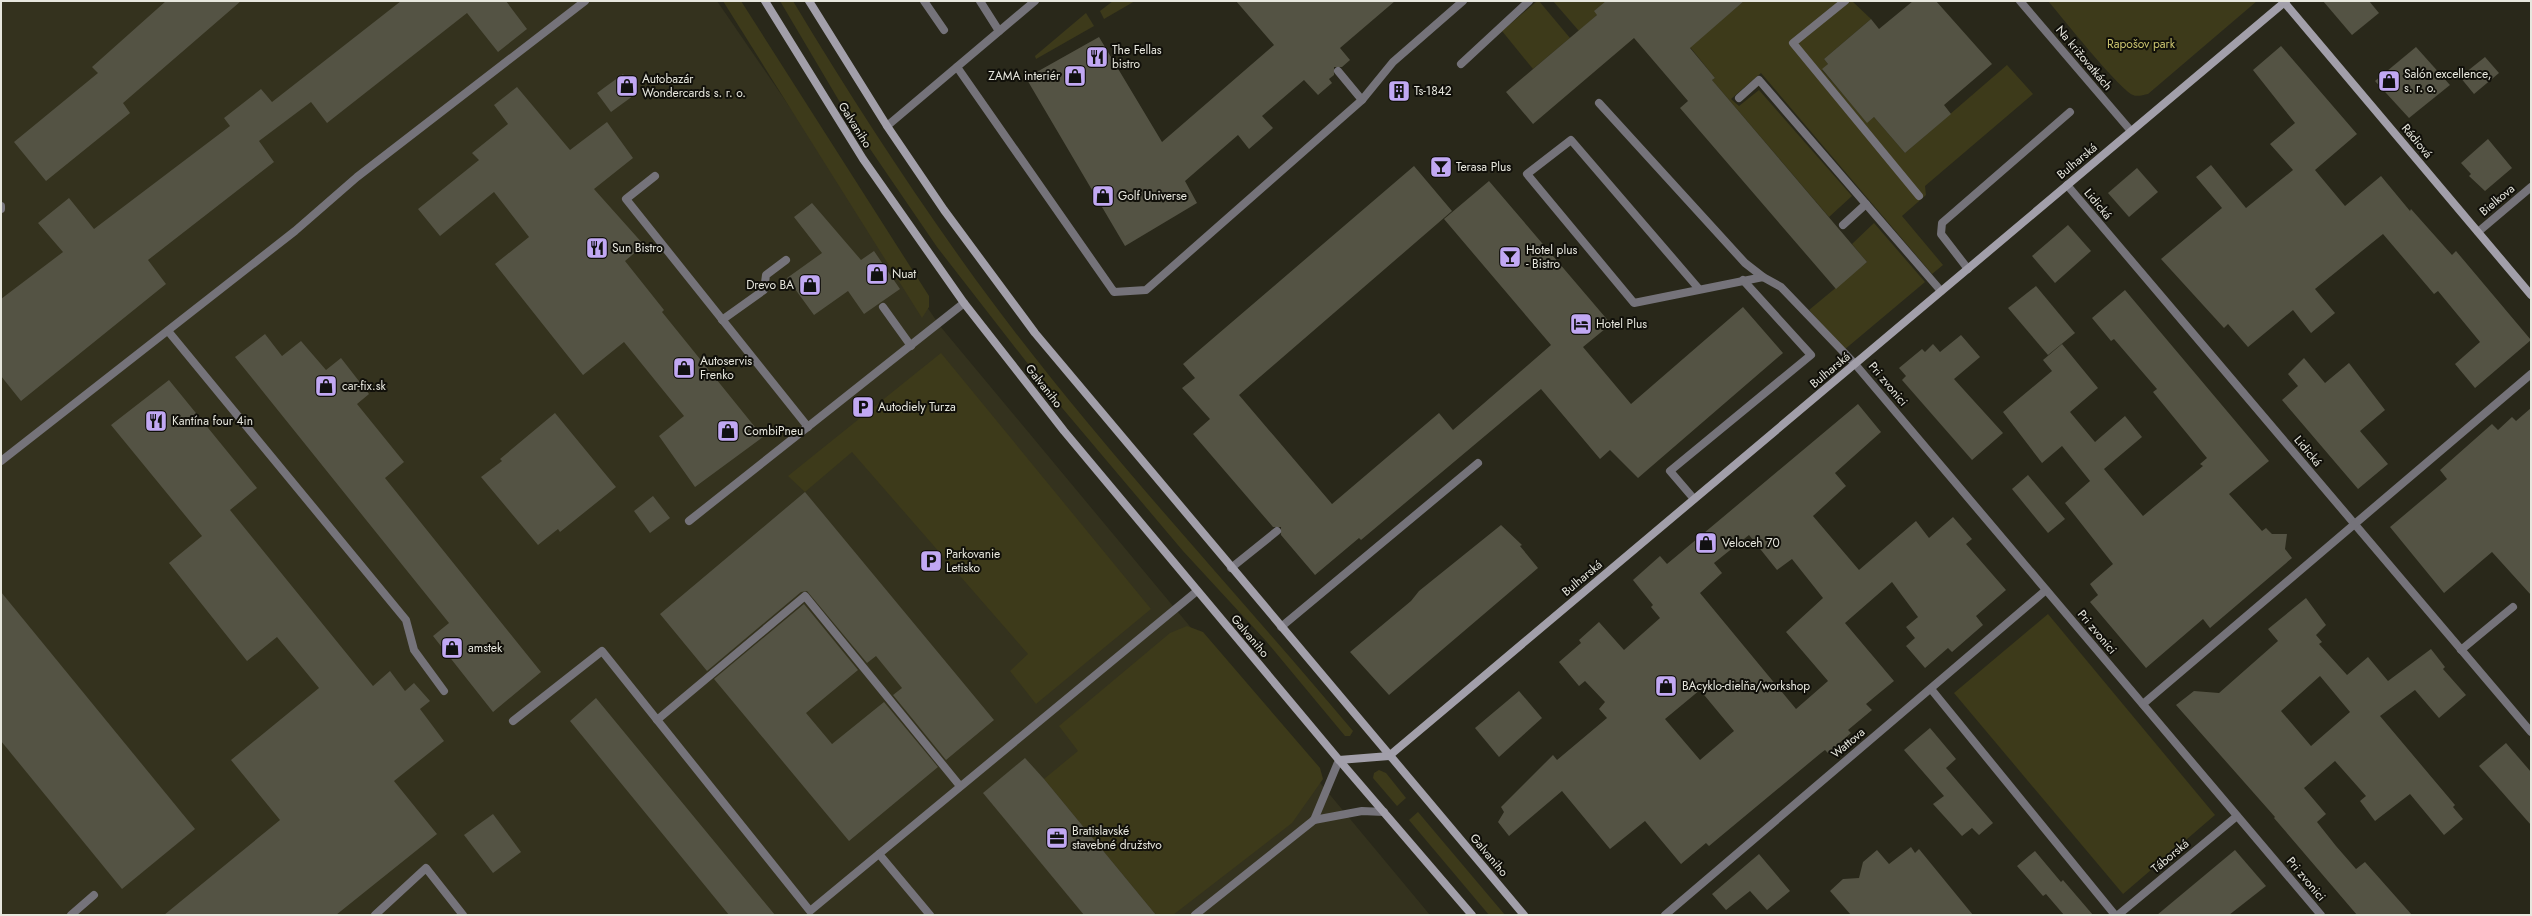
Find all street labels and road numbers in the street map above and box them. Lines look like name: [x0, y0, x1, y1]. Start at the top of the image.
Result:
street label: Na križovatkách: [2051, 22, 2117, 94]
street label: Galvaniho: [834, 99, 876, 152]
street label: Rádiová: [2397, 120, 2437, 162]
street label: Bulharská: [2053, 139, 2101, 183]
street label: Bielkova: [2475, 180, 2519, 220]
street label: Lidická: [2080, 185, 2116, 223]
street label: Bulharská: [1806, 348, 1854, 392]
street label: Pri zvonici: [1864, 358, 1912, 410]
street label: Galvaniho: [1021, 360, 1067, 412]
street label: Lidická: [2290, 432, 2326, 470]
street label: Bulharská: [1558, 556, 1606, 600]
street label: Pri zvonici: [2073, 606, 2121, 658]
street label: Galvaniho: [1227, 611, 1274, 662]
street label: Wattova: [1827, 723, 1869, 763]
street label: Galvaniho: [1466, 830, 1513, 881]
street label: Táborská: [2147, 835, 2193, 877]
street label: Pri zvonici: [2282, 853, 2330, 905]

